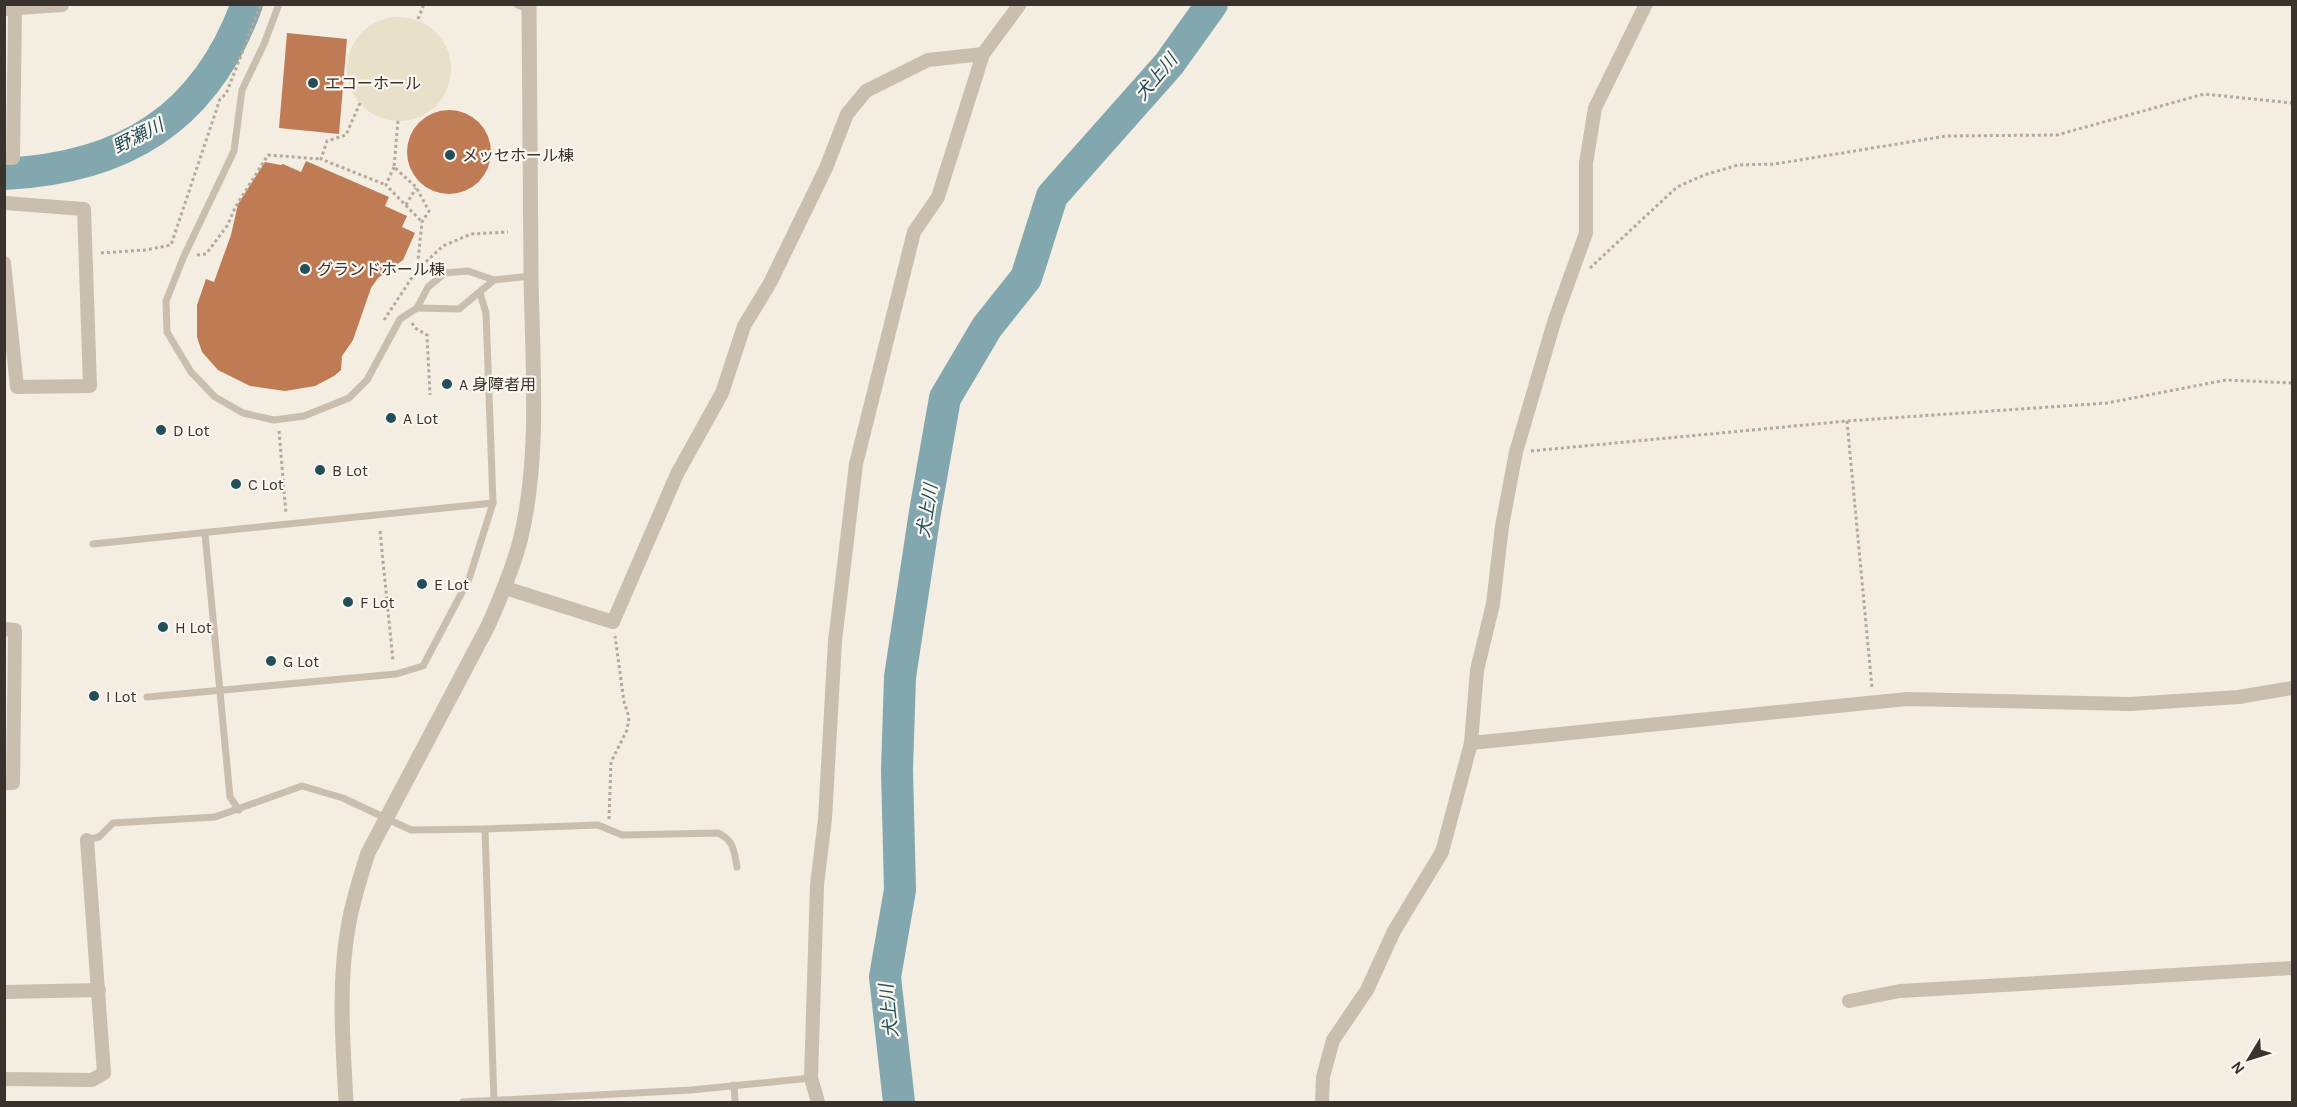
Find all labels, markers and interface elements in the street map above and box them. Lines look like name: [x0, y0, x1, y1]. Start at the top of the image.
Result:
water label: 犬上川: [1130, 48, 1183, 105]
place label: エコーホール: [325, 74, 421, 93]
marker: エコーホール: [306, 76, 320, 90]
water label: 野瀬川: [109, 113, 169, 158]
place label: メッセホール棟: [462, 146, 574, 165]
marker: メッセホール棟: [443, 148, 457, 162]
place label: グランドホール棟: [317, 260, 445, 279]
marker: グランドホール棟: [298, 262, 312, 276]
place label: A 身障者用: [459, 375, 536, 394]
marker: A 身障者用: [440, 377, 454, 391]
place label: A Lot: [403, 409, 438, 428]
marker: A Lot: [384, 411, 398, 425]
place label: D Lot: [173, 421, 210, 440]
marker: D Lot: [154, 423, 168, 437]
place label: B Lot: [332, 461, 368, 480]
marker: B Lot: [313, 463, 327, 477]
place label: C Lot: [248, 475, 284, 494]
marker: C Lot: [229, 477, 243, 491]
water label: 犬上川: [912, 481, 942, 539]
place label: E Lot: [434, 575, 469, 594]
marker: E Lot: [415, 577, 429, 591]
place label: F Lot: [360, 593, 394, 612]
marker: F Lot: [341, 595, 355, 609]
place label: H Lot: [175, 618, 212, 637]
marker: H Lot: [156, 620, 170, 634]
place label: G Lot: [283, 652, 319, 671]
marker: G Lot: [264, 654, 278, 668]
place label: I Lot: [106, 687, 137, 706]
marker: I Lot: [87, 689, 101, 703]
water label: 犬上川: [875, 981, 903, 1039]
north arrow: [2219, 1029, 2279, 1089]
text: N: [2227, 1058, 2249, 1078]

